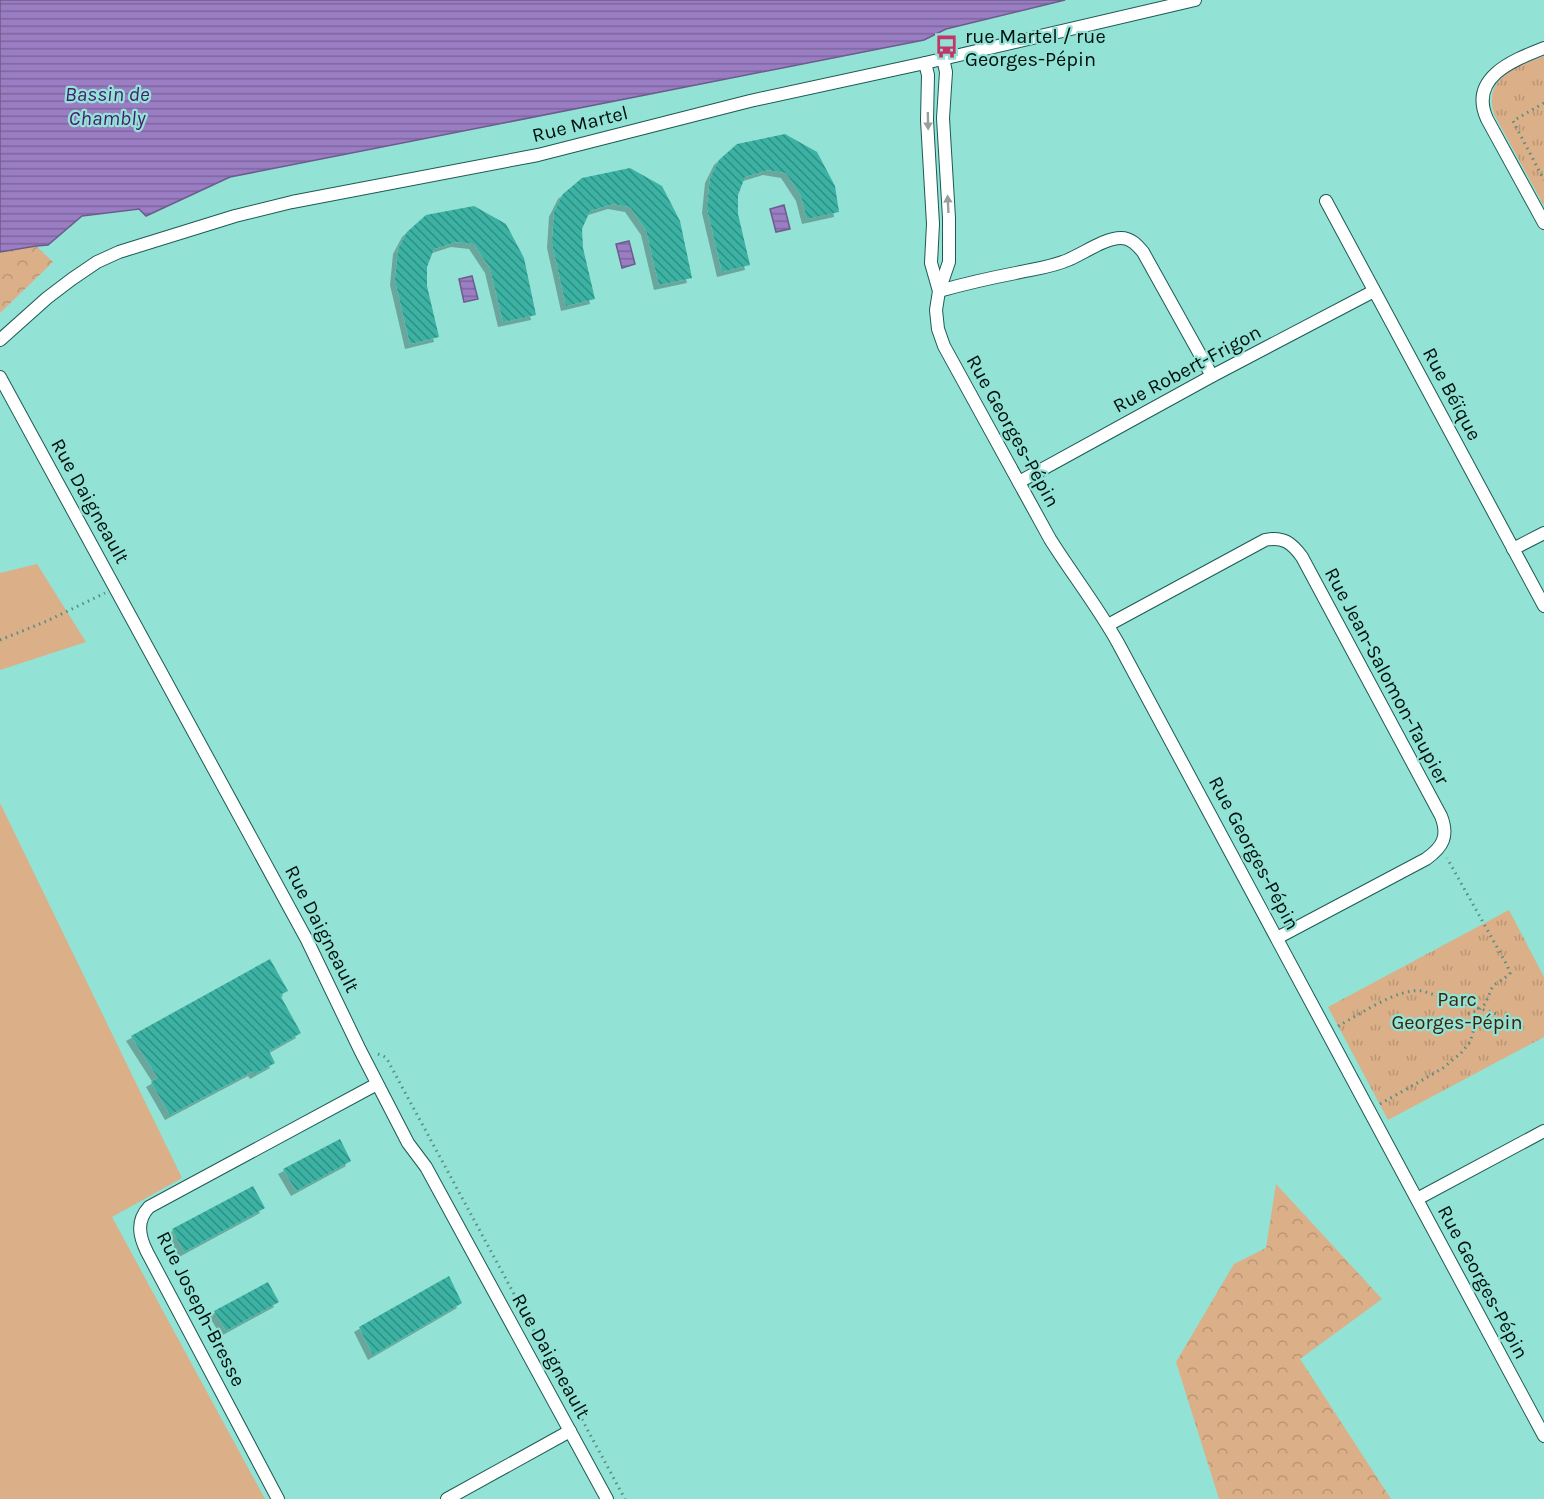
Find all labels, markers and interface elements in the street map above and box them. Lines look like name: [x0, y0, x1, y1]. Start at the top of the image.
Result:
place label: rue Martel / rue Georges-Pépin: [965, 25, 1106, 71]
bus stop icon: rue Martel / rue Georges-Pépin: [934, 34, 960, 60]
water label: Bassin de Chambly: [65, 82, 150, 130]
street label: Rue Martel: [530, 101, 630, 147]
one-way arrow: [923, 112, 932, 131]
one-way arrow: [943, 194, 952, 213]
street label: Rue Robert-Frigon: [1109, 320, 1265, 418]
street label: Rue Béïque: [1418, 344, 1486, 444]
street label: Rue Georges-Pépin: [962, 351, 1064, 511]
street label: Rue Daigneault: [46, 434, 134, 568]
street label: Rue Jean-Salomon-Taupier: [1320, 563, 1454, 789]
street label: Rue Georges-Pépin: [1204, 772, 1304, 934]
street label: Rue Daigneault: [280, 862, 364, 997]
park label: Parc Georges-Pépin: [1391, 988, 1523, 1034]
street label: Rue Georges-Pépin: [1433, 1201, 1533, 1363]
street label: Rue Joseph-Bresse: [152, 1228, 250, 1390]
street label: Rue Daigneault: [507, 1289, 595, 1423]

